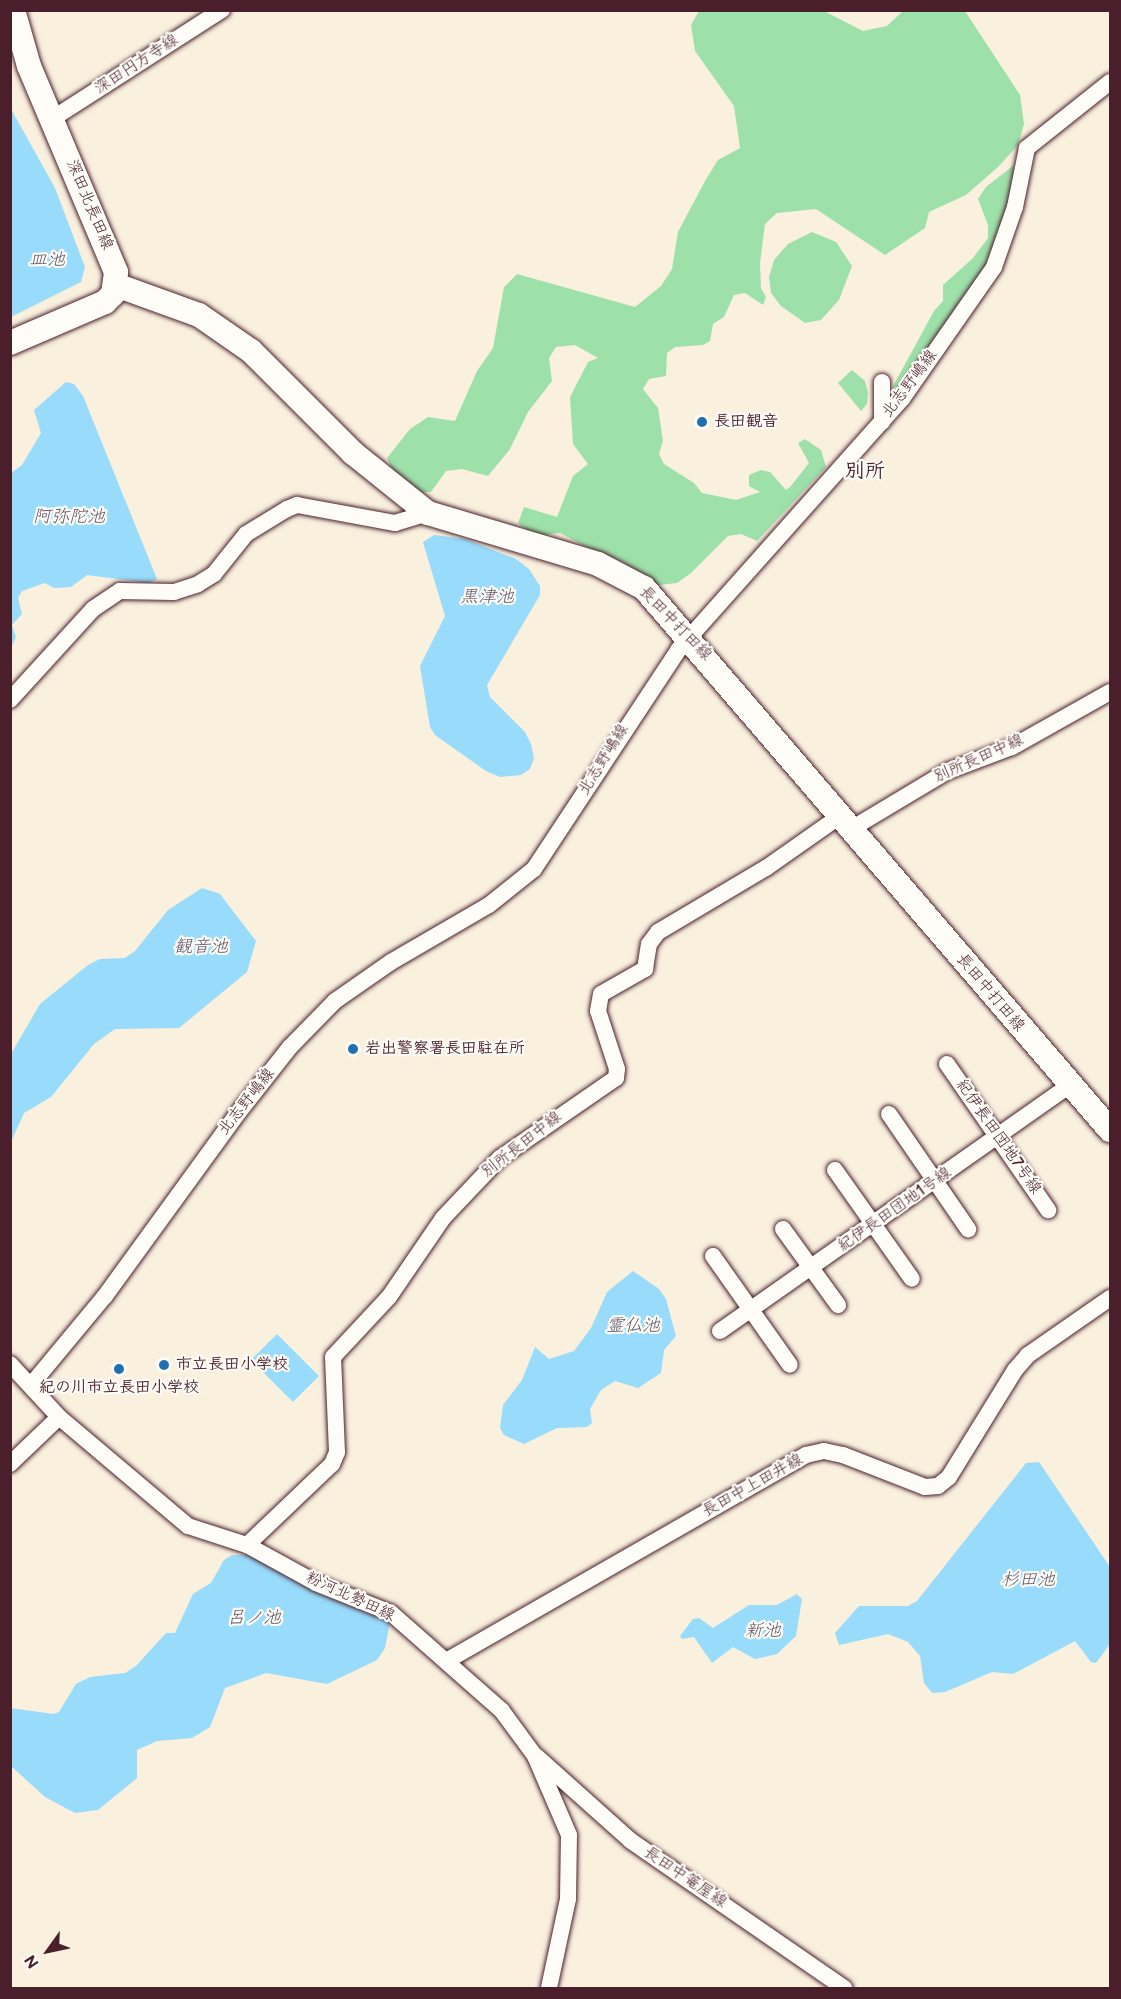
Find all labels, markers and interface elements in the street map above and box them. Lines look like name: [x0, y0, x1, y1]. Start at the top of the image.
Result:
street label: 深田円方寺線: [92, 31, 182, 99]
street label: 深田北長田線: [61, 157, 117, 253]
water label: 皿池: [29, 249, 65, 271]
street label: 北志野嶋線: [878, 346, 942, 422]
place label: 長田観音: [714, 412, 778, 432]
marker: 長田観音: [695, 415, 709, 429]
district label: 別所: [845, 459, 885, 483]
water label: 阿弥陀池: [33, 506, 105, 528]
street label: 長田中打田線: [635, 583, 715, 665]
water label: 黒津池: [460, 586, 514, 608]
street label: 北志野嶋線: [575, 721, 633, 799]
street label: 別所長田中線: [931, 731, 1027, 787]
water label: 観音池: [174, 936, 228, 958]
street label: 長田中打田線: [952, 950, 1028, 1036]
place label: 岩出警察署長田駐在所: [365, 1039, 525, 1059]
marker: 岩出警察署長田駐在所: [346, 1042, 360, 1056]
street label: 北志野嶋線: [215, 1065, 279, 1139]
street label: 紀伊長田団地7号線: [951, 1076, 1045, 1198]
street label: 別所長田中線: [478, 1108, 566, 1182]
street label: 紀伊長田団地1号線: [835, 1164, 955, 1256]
water label: 霊仏池: [606, 1315, 660, 1337]
place label: 市立長田小学校: [176, 1355, 288, 1375]
marker: 市立長田小学校: [157, 1358, 171, 1372]
marker: 紀の川市立長田小学校: [112, 1362, 126, 1376]
place label: 紀の川市立長田小学校: [39, 1378, 199, 1398]
street label: 長田中上田井線: [699, 1450, 807, 1522]
street label: 粉河北勢田線: [302, 1568, 398, 1626]
water label: 杉田池: [1001, 1569, 1055, 1591]
water label: 呂ノ池: [227, 1607, 281, 1629]
water label: 新池: [745, 1620, 781, 1642]
street label: 長田中篭屋線: [640, 1843, 730, 1913]
north arrow: [18, 1921, 78, 1981]
text: N: [21, 1951, 44, 1971]

